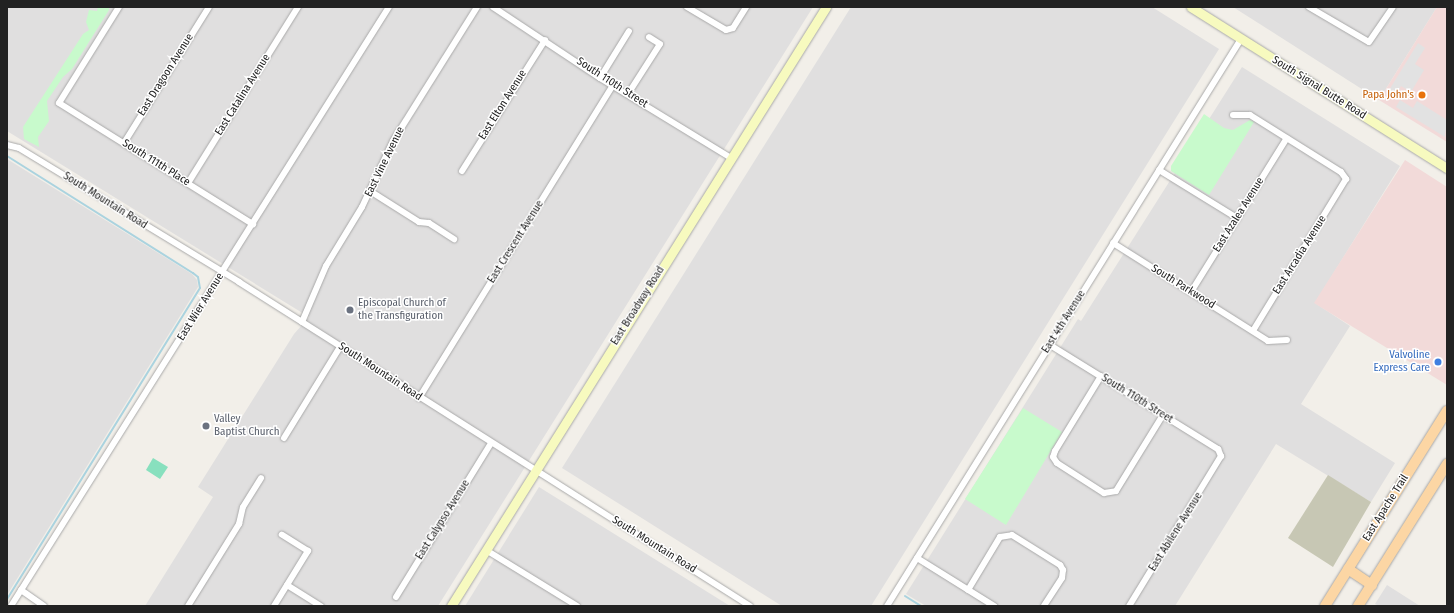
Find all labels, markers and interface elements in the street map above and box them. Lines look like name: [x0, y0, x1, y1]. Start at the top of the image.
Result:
street label: East Dragoon Avenue: [135, 31, 197, 119]
street label: East Catalina Avenue: [213, 52, 273, 138]
street label: South Signal Butte Road: [1269, 54, 1369, 122]
street label: South 110th Street: [574, 55, 650, 111]
street label: East Elton Avenue: [476, 68, 530, 142]
place label: Papa John's: [1363, 88, 1414, 102]
marker: Papa John's: [1417, 90, 1427, 100]
street label: East Vine Avenue: [362, 125, 408, 199]
street label: South 111th Place: [120, 137, 192, 189]
street label: South Mountain Road: [60, 170, 150, 232]
street label: East Azalea Avenue: [1211, 175, 1267, 255]
street label: East Crescent Avenue: [485, 198, 547, 286]
street label: East Arcadia Avenue: [1270, 213, 1330, 297]
street label: South Parkwood: [1148, 262, 1218, 312]
street label: East Broadway Road: [608, 264, 668, 348]
street label: East Wier Avenue: [175, 271, 227, 343]
street label: East 4th Avenue: [1039, 288, 1089, 356]
place label: Episcopal Church of the Transfiguration: [358, 297, 446, 323]
marker: Episcopal Church of the Transfiguration: [345, 305, 355, 315]
street label: South Mountain Road: [336, 340, 424, 404]
place label: Valvoline Express Care: [1374, 349, 1430, 375]
marker: Valvoline Express Care: [1433, 357, 1443, 367]
street label: South 110th Street: [1099, 372, 1175, 426]
place label: Valley Baptist Church: [214, 413, 280, 439]
marker: Valley Baptist Church: [201, 421, 211, 431]
street label: East Apache Trail: [1360, 472, 1412, 544]
street label: East Calypso Avenue: [413, 478, 473, 562]
street label: East Abilene Avenue: [1146, 490, 1206, 574]
street label: South Mountain Road: [609, 514, 699, 576]

